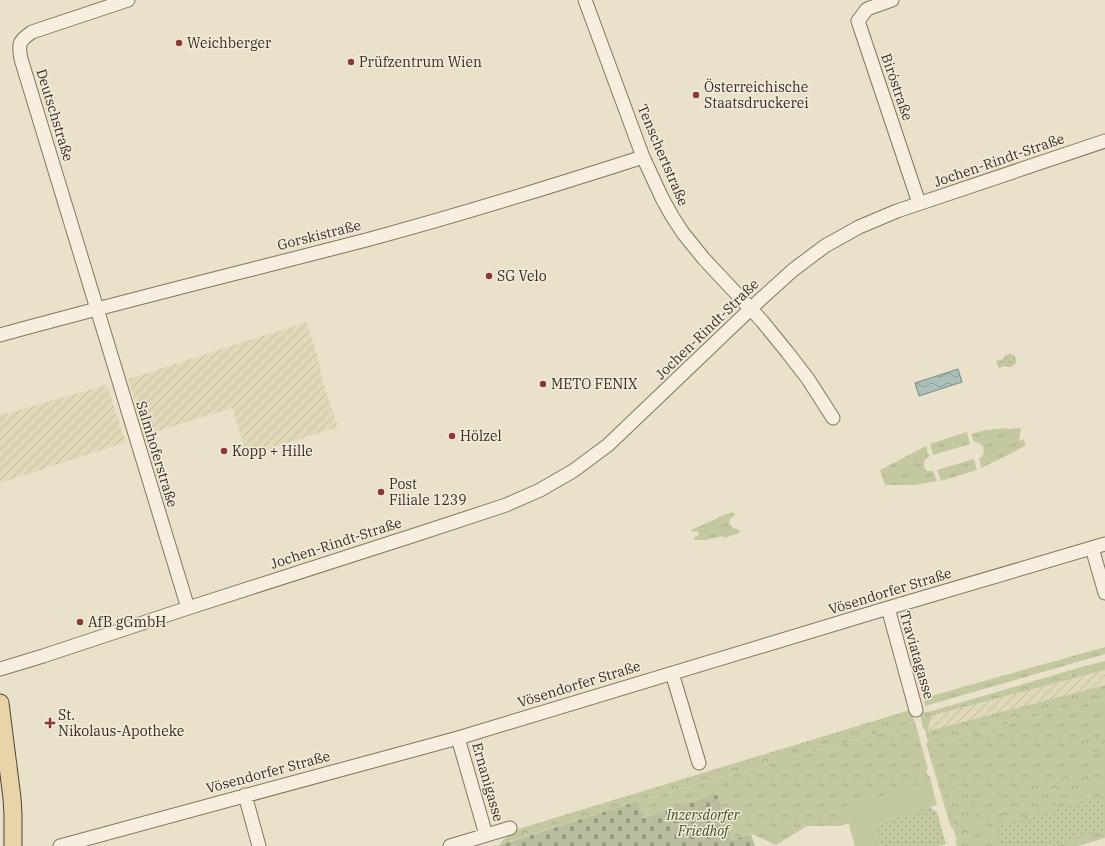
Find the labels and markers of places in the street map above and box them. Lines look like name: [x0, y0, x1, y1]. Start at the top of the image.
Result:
place label: Weichberger: [187, 34, 272, 52]
marker: Weichberger: [174, 38, 184, 48]
place label: Prüfzentrum Wien: [359, 53, 482, 71]
marker: Prüfzentrum Wien: [346, 57, 356, 67]
place label: Österreichische Staatsdruckerei: [704, 78, 809, 112]
marker: Österreichische Staatsdruckerei: [691, 90, 701, 100]
place label: SG Velo: [497, 267, 547, 285]
marker: SG Velo: [484, 271, 494, 281]
place label: METO FENIX: [551, 375, 638, 393]
marker: METO FENIX: [538, 379, 548, 389]
place label: Hölzel: [460, 427, 502, 445]
marker: Hölzel: [447, 431, 457, 441]
place label: Kopp + Hille: [232, 442, 313, 460]
marker: Kopp + Hille: [219, 446, 229, 456]
place label: Post Filiale 1239: [389, 475, 467, 509]
marker: Post Filiale 1239: [376, 487, 386, 497]
place label: AfB gGmbH: [88, 613, 166, 631]
marker: AfB gGmbH: [75, 617, 85, 627]
place label: St. Nikolaus-Apotheke: [58, 706, 184, 740]
marker: St. Nikolaus-Apotheke: [45, 718, 55, 728]

